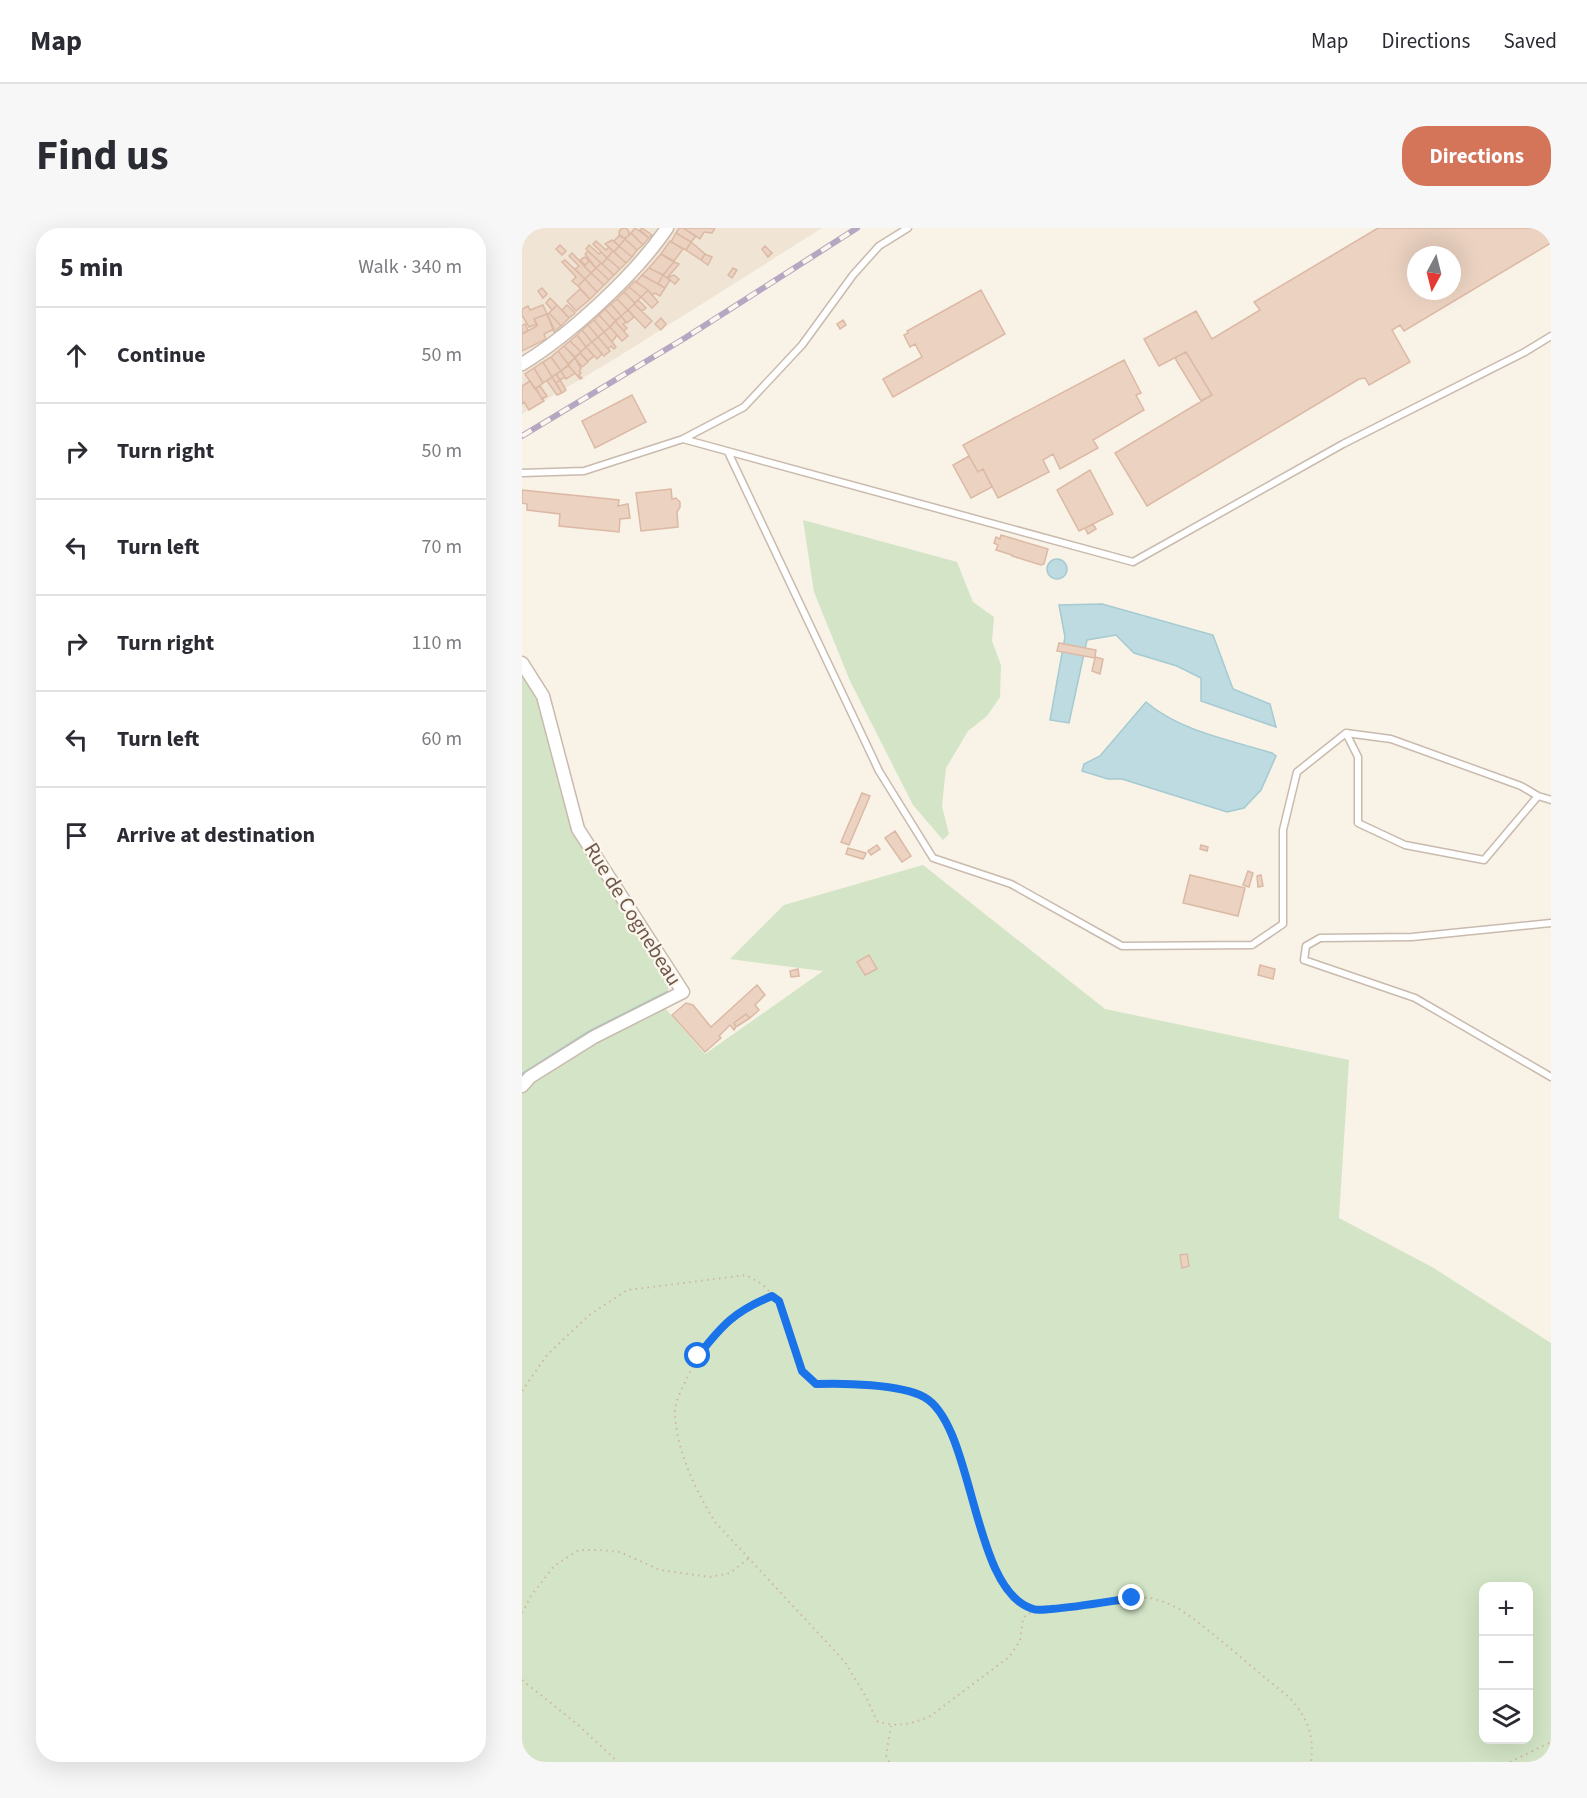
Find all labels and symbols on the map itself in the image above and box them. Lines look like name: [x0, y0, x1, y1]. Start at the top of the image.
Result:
north arrow: [1407, 246, 1461, 300]
street label: Rue de Cognebeau: [577, 837, 689, 991]
route start: [684, 1342, 710, 1368]
route end: [1118, 1584, 1144, 1610]

